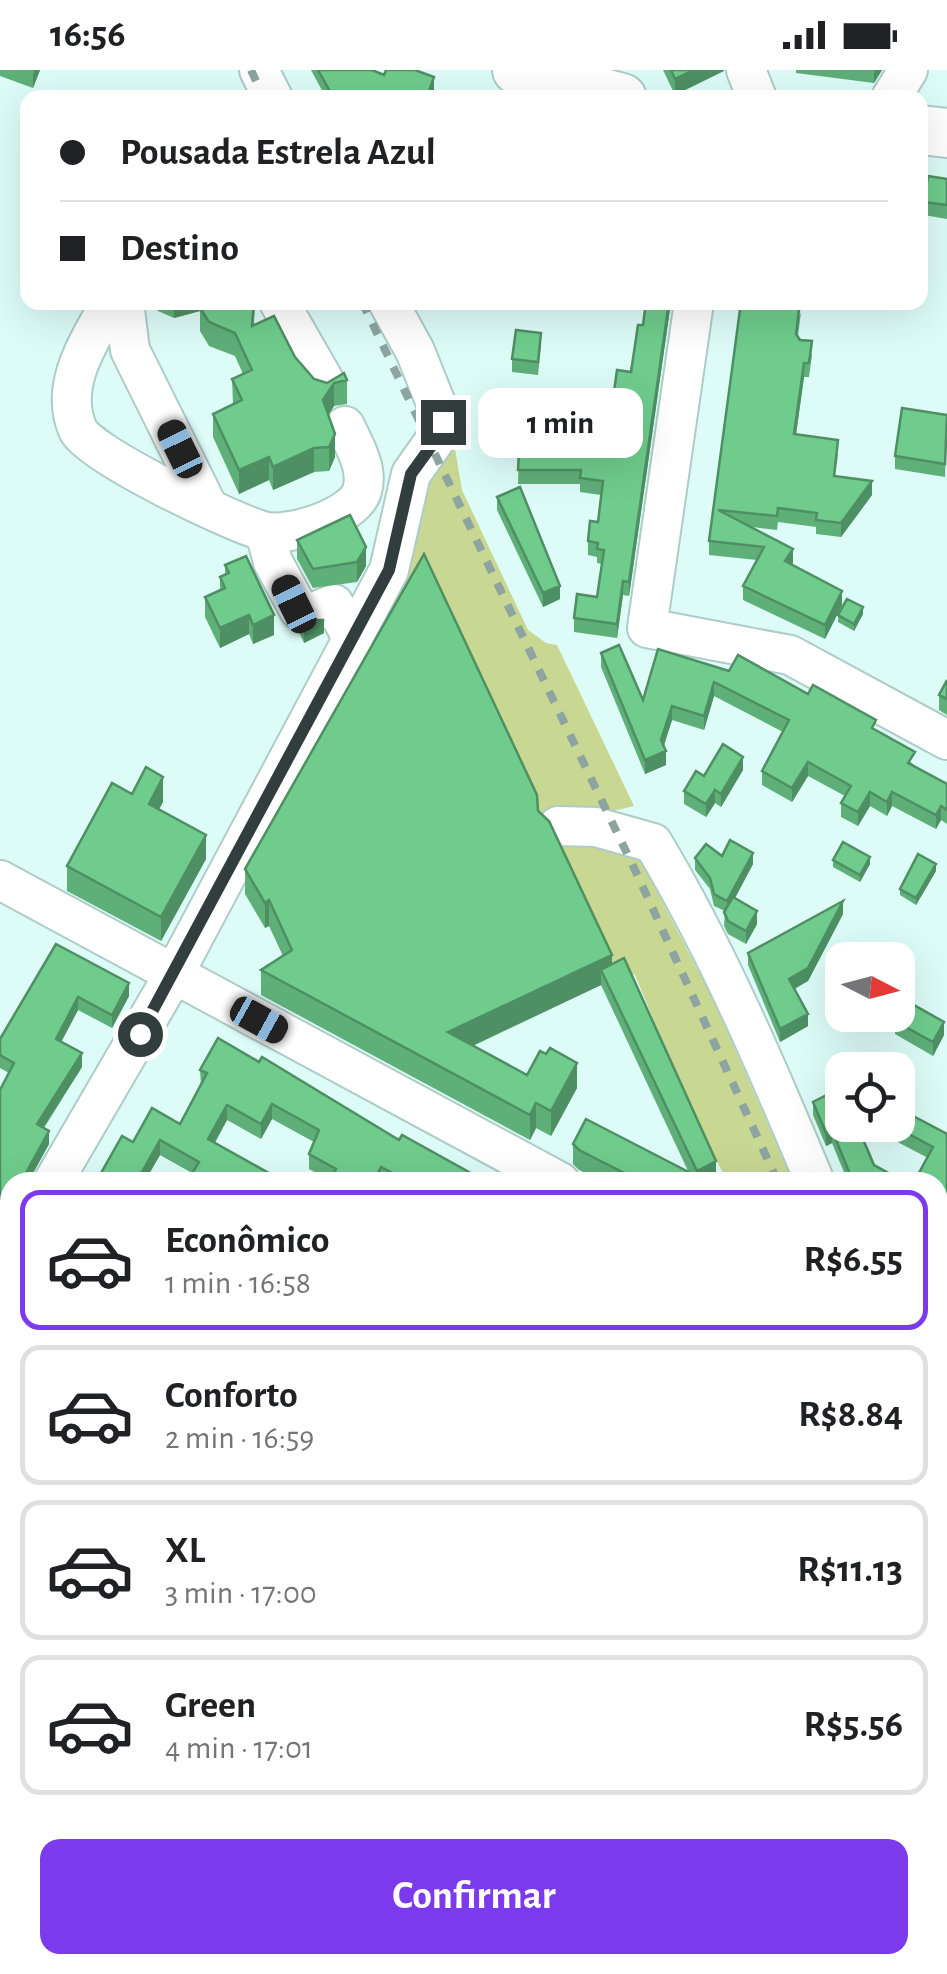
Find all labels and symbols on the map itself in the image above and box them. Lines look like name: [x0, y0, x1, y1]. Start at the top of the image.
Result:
callout: 1 min: [478, 387, 643, 457]
route end: [421, 400, 466, 445]
car: [153, 415, 207, 483]
car: [267, 570, 321, 638]
north arrow: [825, 942, 915, 1032]
car: [225, 992, 293, 1048]
route start: [118, 1012, 163, 1057]

